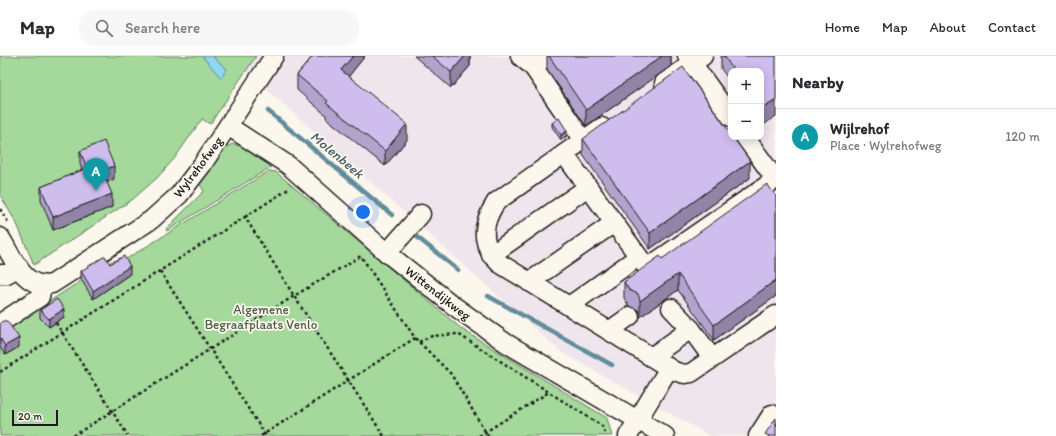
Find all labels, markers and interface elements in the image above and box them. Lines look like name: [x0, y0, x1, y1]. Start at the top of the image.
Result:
search box: [79, 10, 359, 46]
text: Map: [20, 16, 55, 39]
icon: search: [93, 17, 115, 39]
text: Search here: [125, 19, 200, 37]
text: Home: [825, 19, 860, 36]
text: Map: [882, 19, 908, 36]
text: About: [930, 19, 966, 36]
text: Contact: [988, 19, 1036, 36]
map controls: [728, 68, 764, 140]
button: +: [728, 68, 764, 104]
text: Nearby: [792, 72, 844, 92]
button: −: [728, 104, 764, 140]
text: Wijlrehof: [830, 120, 889, 138]
water label: Molenbeek: [307, 128, 368, 183]
text: A: [801, 129, 809, 144]
text: 120 m: [1005, 129, 1040, 144]
street label: Wylrehofweg: [170, 133, 226, 200]
text: Place · Wylrehofweg: [830, 138, 941, 153]
pin: A: [83, 158, 109, 191]
your location: [353, 202, 373, 222]
street label: Wittendijkweg: [402, 263, 474, 323]
park label: Algemene Begraafplaats Venlo: [205, 302, 318, 332]
scale bar: [12, 408, 58, 427]
text: 20 m: [18, 410, 42, 423]

